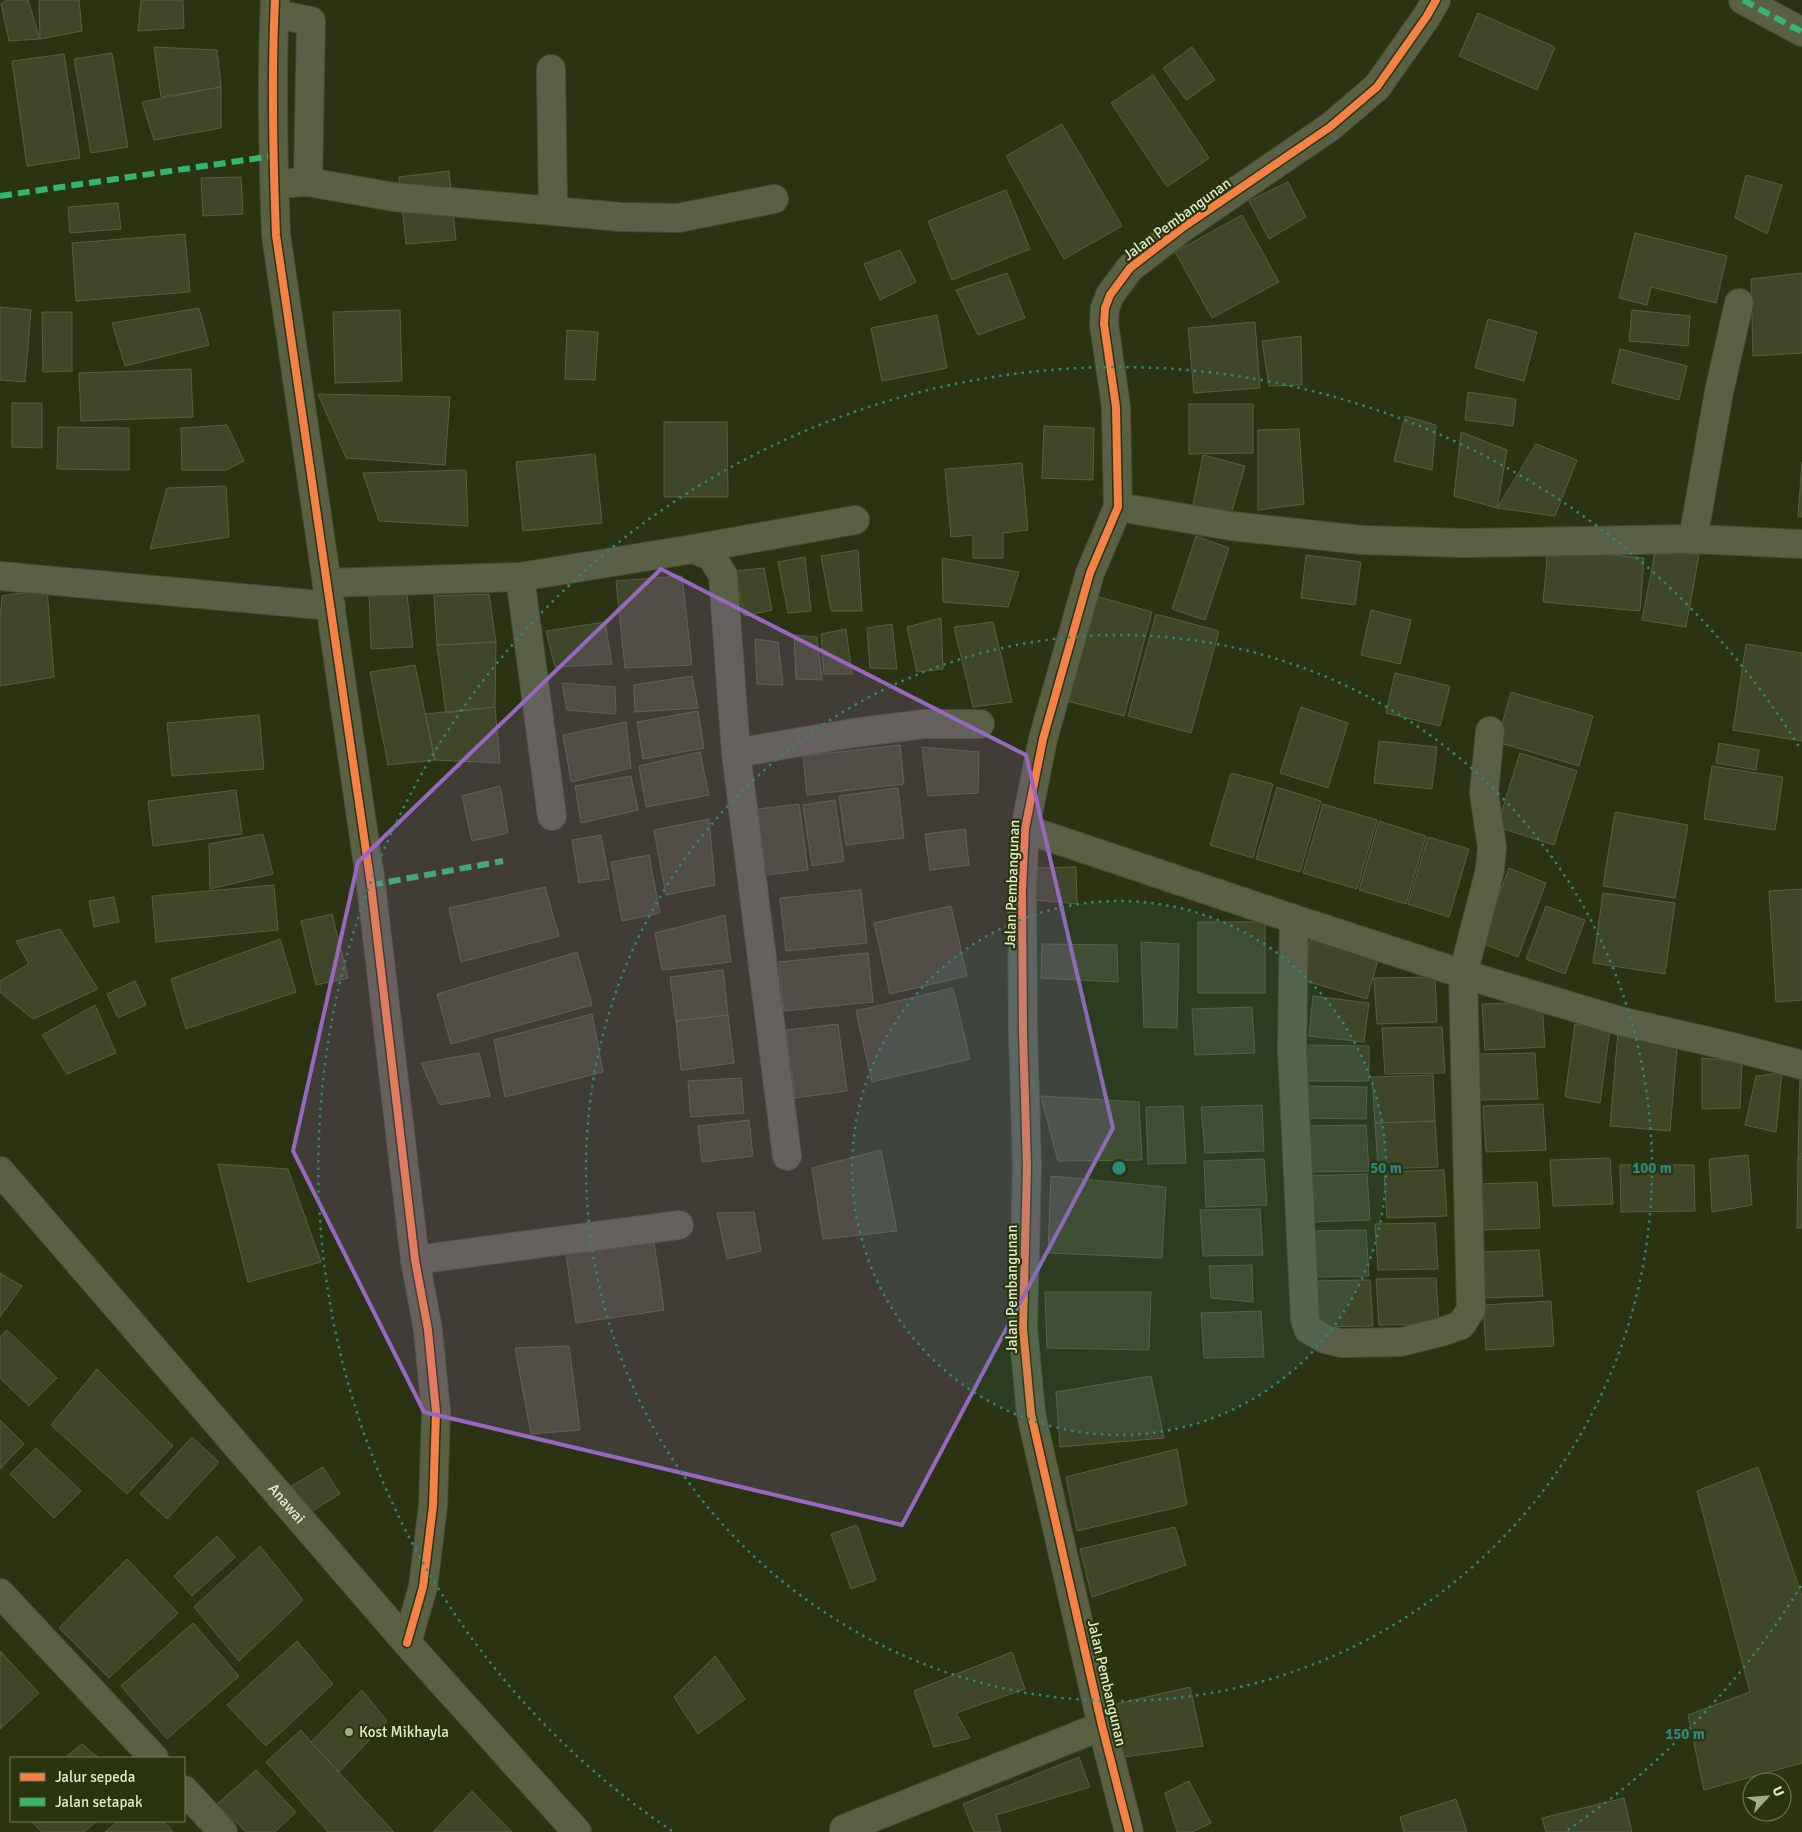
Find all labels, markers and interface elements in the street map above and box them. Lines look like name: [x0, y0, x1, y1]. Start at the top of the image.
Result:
street label: Jalan Pembangunan: [1120, 174, 1234, 264]
street label: Jalan Pembangunan: [1001, 819, 1023, 949]
centre of rings: [1110, 1159, 1128, 1177]
text: 50 m: [1370, 1159, 1402, 1177]
text: 100 m: [1632, 1159, 1672, 1177]
street label: Jalan Pembangunan: [1003, 1225, 1021, 1353]
street label: Anawai: [264, 1480, 309, 1527]
street label: Jalan Pembangunan: [1084, 1618, 1130, 1748]
place label: Kost Mikhayla: [359, 1723, 449, 1741]
text: 150 m: [1665, 1725, 1705, 1743]
marker: Kost Mikhayla: [343, 1726, 355, 1738]
legend: [10, 1757, 185, 1822]
text: Jalur sepeda: [55, 1768, 135, 1786]
north arrow: [1742, 1772, 1792, 1822]
text: U: [1769, 1784, 1788, 1799]
text: Jalan setapak: [55, 1793, 143, 1811]

